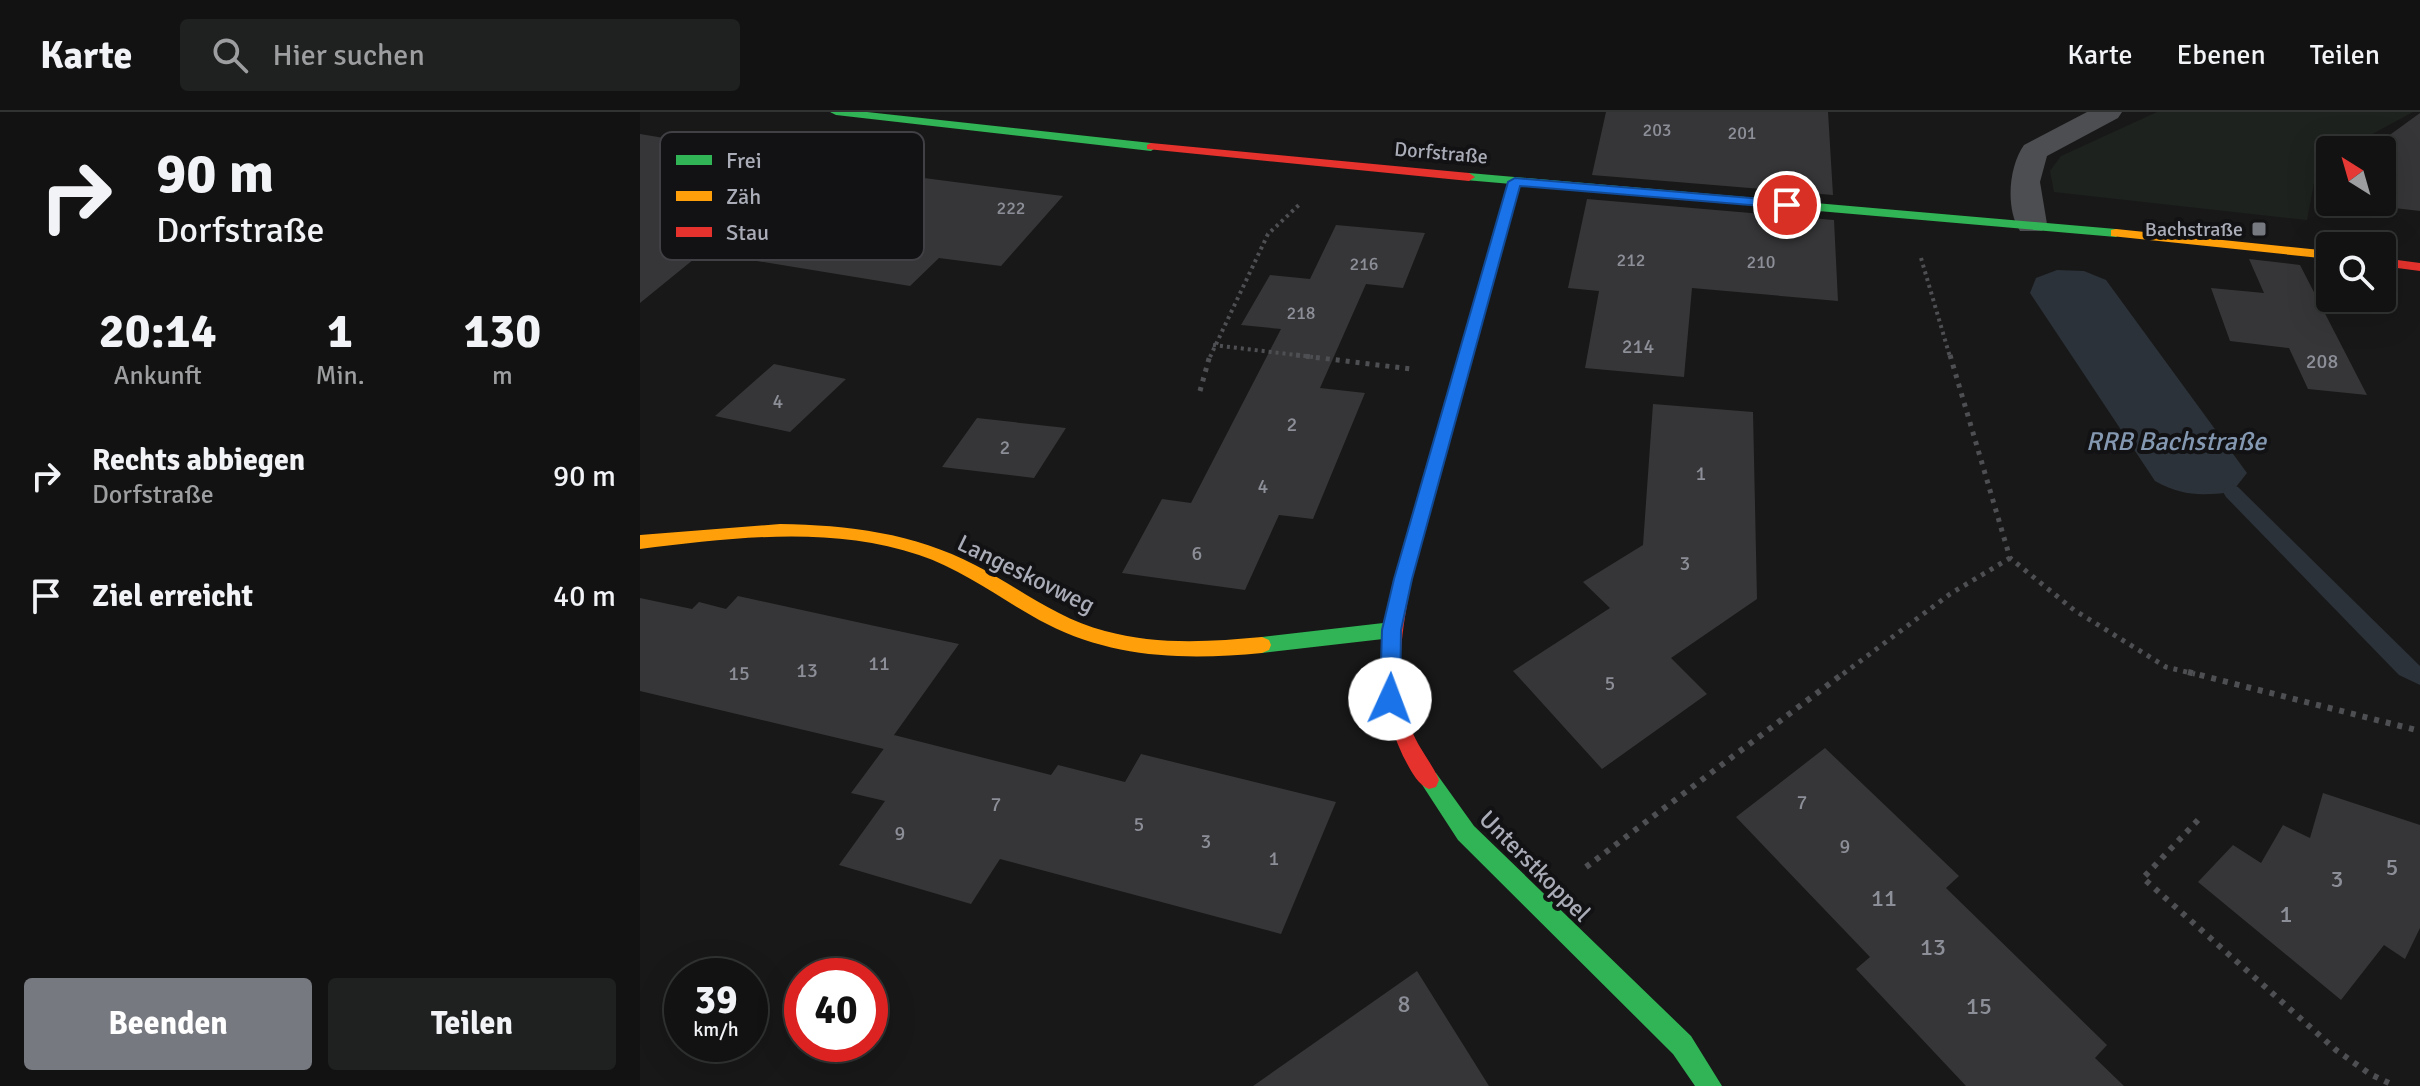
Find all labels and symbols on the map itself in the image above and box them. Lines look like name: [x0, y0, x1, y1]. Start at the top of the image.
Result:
house number: 203: [1642, 119, 1672, 141]
house number: 201: [1727, 122, 1757, 144]
legend: [660, 132, 924, 260]
street label: Dorfstraße: [1393, 136, 1489, 170]
north arrow: [2316, 136, 2396, 216]
text: Frei: [726, 147, 762, 174]
pin: [1753, 171, 1821, 239]
text: Zäh: [726, 183, 761, 210]
house number: 222: [996, 197, 1026, 219]
place label: Bachstraße: [2145, 217, 2243, 242]
text: Stau: [726, 219, 769, 246]
marker: Bachstraße: [2250, 220, 2268, 238]
house number: 212: [1616, 249, 1646, 271]
house number: 210: [1746, 251, 1776, 273]
house number: 216: [1349, 253, 1379, 275]
house number: 218: [1286, 302, 1316, 324]
house number: 214: [1622, 334, 1654, 359]
house number: 208: [2306, 349, 2338, 374]
house number: 4: [773, 389, 784, 414]
house number: 2: [1287, 412, 1297, 437]
water label: RRB Bachstraße: [2086, 426, 2268, 458]
house number: 2: [1000, 435, 1010, 460]
house number: 1: [1696, 461, 1706, 486]
house number: 4: [1258, 474, 1269, 499]
street label: Langeskovweg: [952, 528, 1100, 620]
house number: 6: [1192, 541, 1202, 566]
house number: 3: [1680, 551, 1690, 576]
house number: 11: [868, 651, 890, 676]
position arrow: [1348, 657, 1432, 741]
house number: 13: [796, 658, 818, 683]
house number: 15: [728, 661, 750, 686]
house number: 5: [1605, 671, 1615, 696]
house number: 7: [1797, 790, 1807, 815]
house number: 7: [991, 792, 1001, 817]
street label: Unterstkoppel: [1473, 804, 1597, 928]
house number: 5: [1134, 812, 1144, 837]
house number: 9: [895, 821, 905, 846]
house number: 3: [1201, 829, 1211, 854]
house number: 9: [1840, 834, 1850, 859]
house number: 1: [1269, 846, 1279, 871]
house number: 5: [2386, 852, 2398, 882]
house number: 3: [2331, 864, 2343, 894]
house number: 11: [1871, 883, 1897, 913]
house number: 1: [2280, 899, 2292, 929]
house number: 13: [1920, 932, 1946, 962]
speed limit sign: 40: [784, 958, 888, 1062]
house number: 8: [1398, 989, 1410, 1019]
house number: 15: [1966, 991, 1992, 1021]

